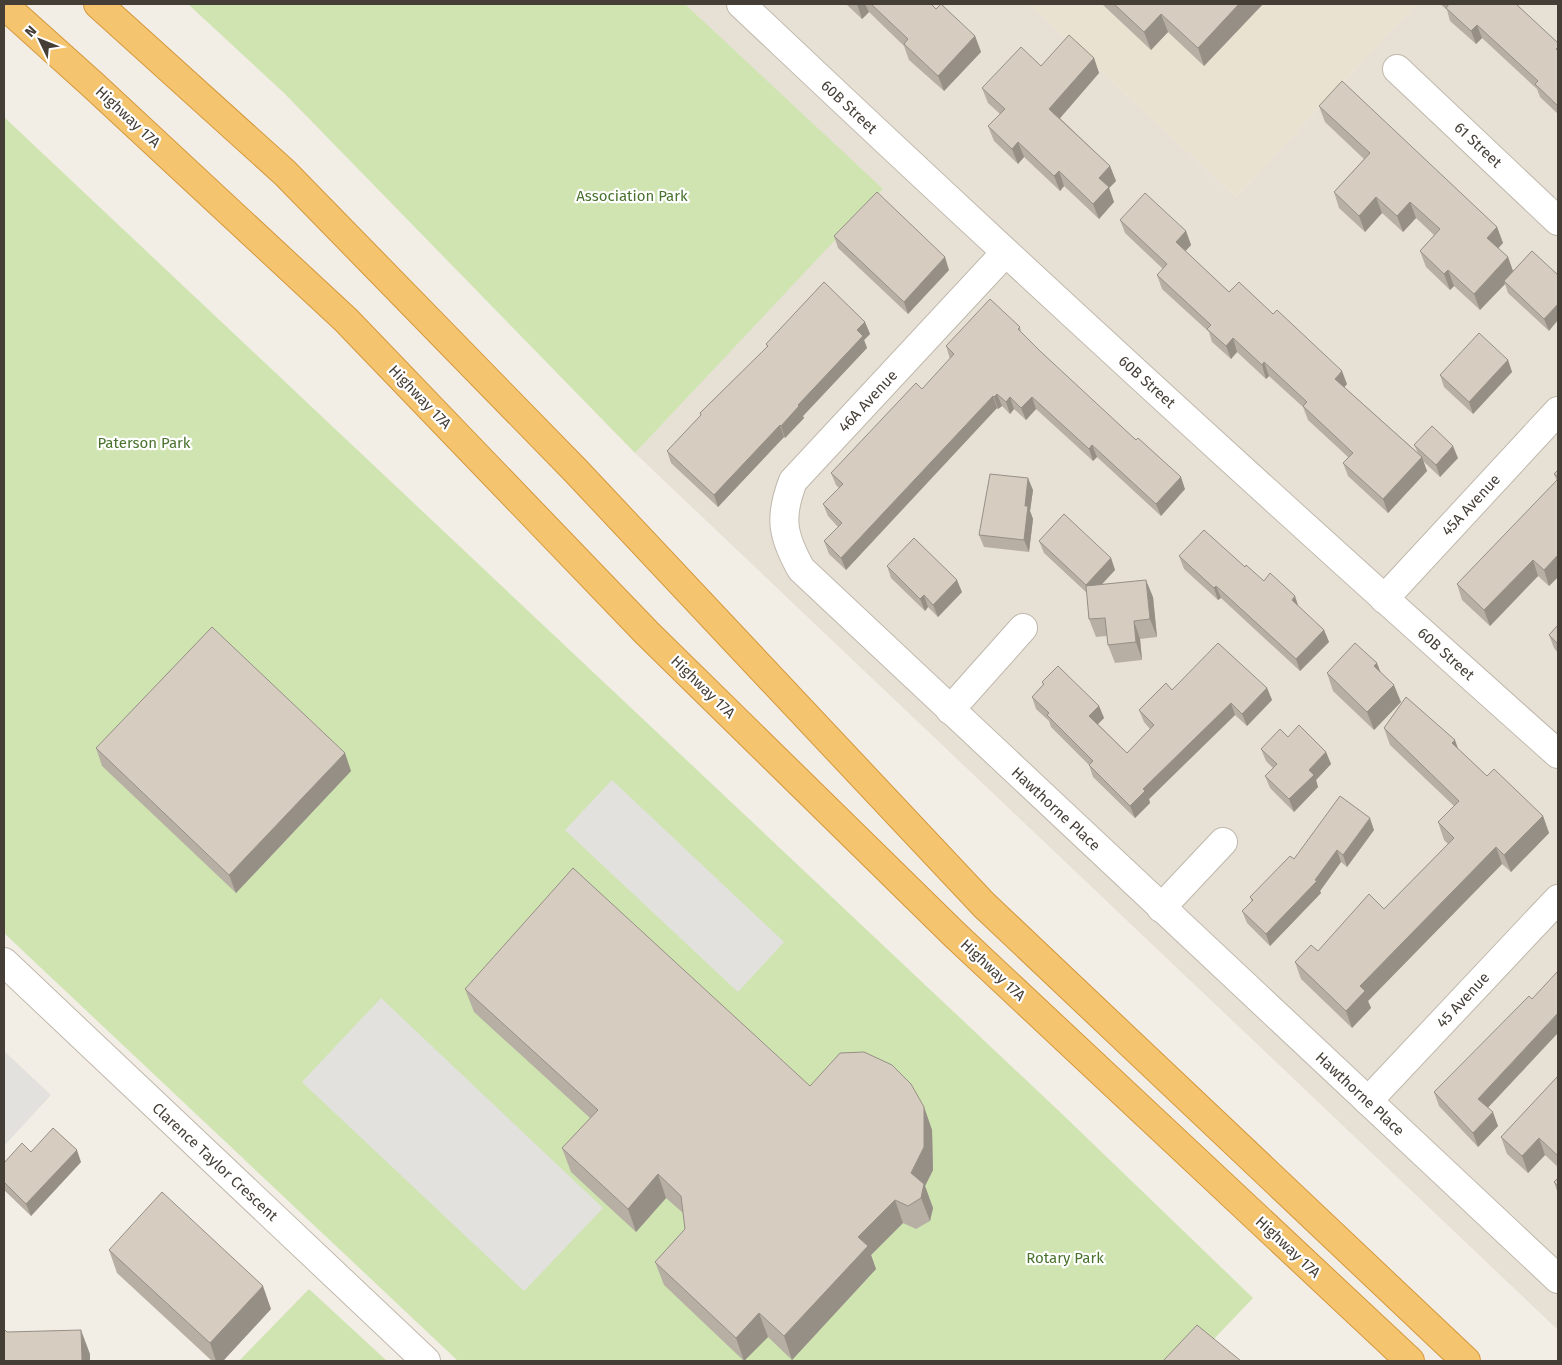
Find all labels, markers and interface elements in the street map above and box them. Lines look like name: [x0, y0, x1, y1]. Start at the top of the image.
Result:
north arrow: [15, 15, 65, 65]
text: N: [21, 22, 40, 41]
street label: 60B Street: [817, 76, 881, 138]
street label: Highway 17A: [92, 82, 164, 152]
street label: 61 Street: [1450, 118, 1506, 172]
park label: Association Park: [576, 187, 688, 205]
street label: 60B Street: [1115, 352, 1180, 413]
street label: Highway 17A: [385, 361, 455, 433]
street label: 46A Avenue: [835, 366, 901, 436]
park label: Paterson Park: [97, 434, 191, 452]
street label: 45A Avenue: [1438, 470, 1504, 540]
street label: 60B Street: [1414, 624, 1479, 685]
street label: Highway 17A: [667, 652, 739, 722]
street label: Hawthorne Place: [1008, 763, 1104, 855]
street label: Highway 17A: [957, 935, 1029, 1005]
street label: 45 Avenue: [1433, 969, 1493, 1031]
street label: Hawthorne Place: [1312, 1048, 1408, 1140]
street label: Clarence Taylor Crescent: [148, 1099, 282, 1225]
street label: Highway 17A: [1252, 1212, 1324, 1282]
park label: Rotary Park: [1026, 1249, 1104, 1267]

